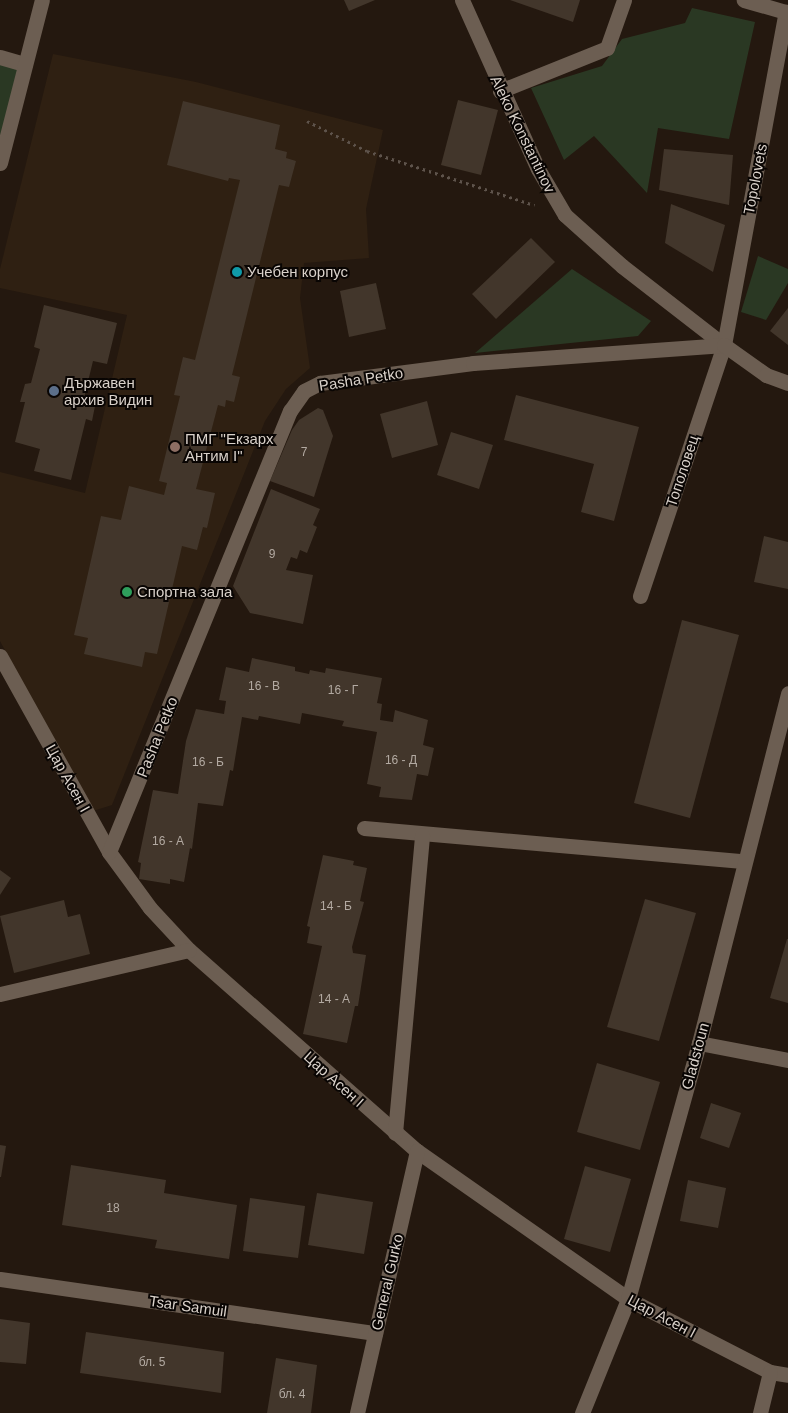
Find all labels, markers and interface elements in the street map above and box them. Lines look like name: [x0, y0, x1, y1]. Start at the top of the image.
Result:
street label: Aleko Konstantinov: [487, 72, 559, 196]
street label: Topolovets: [739, 142, 771, 216]
place label: Учебен корпус: [247, 263, 348, 281]
marker: Учебен корпус: [231, 266, 243, 278]
street label: Pasha Petko: [318, 363, 404, 395]
place label: Държавен архив Видин: [64, 373, 152, 408]
marker: Държавен архив Видин: [48, 385, 60, 397]
place label: ПМГ "Екзарх Антим I": [185, 429, 274, 464]
street label: Тополовец: [662, 433, 702, 509]
marker: ПМГ "Екзарх Антим I": [169, 441, 181, 453]
house number: 7: [301, 446, 307, 460]
house number: 9: [269, 548, 275, 562]
place label: Спортна зала: [137, 583, 232, 601]
marker: Спортна зала: [121, 586, 133, 598]
house number: 16 - В: [248, 680, 280, 694]
house number: 16 - Г: [328, 684, 358, 698]
street label: Pasha Petko: [133, 694, 181, 780]
street label: Цар Асен I: [42, 741, 94, 815]
house number: 16 - Д: [385, 754, 417, 768]
house number: 16 - Б: [192, 756, 224, 770]
house number: 16 - А: [152, 835, 184, 849]
house number: 14 - Б: [320, 900, 352, 914]
house number: 14 - А: [318, 993, 350, 1007]
street label: Gladstoun: [677, 1021, 713, 1091]
street label: Цар Асен I: [300, 1047, 368, 1111]
house number: 18: [106, 1202, 120, 1216]
street label: General Gurko: [367, 1232, 407, 1332]
street label: Цар Асен I: [625, 1291, 699, 1341]
street label: Tsar Samuil: [148, 1292, 228, 1320]
house number: бл. 5: [139, 1356, 165, 1370]
house number: бл. 4: [279, 1388, 305, 1402]

